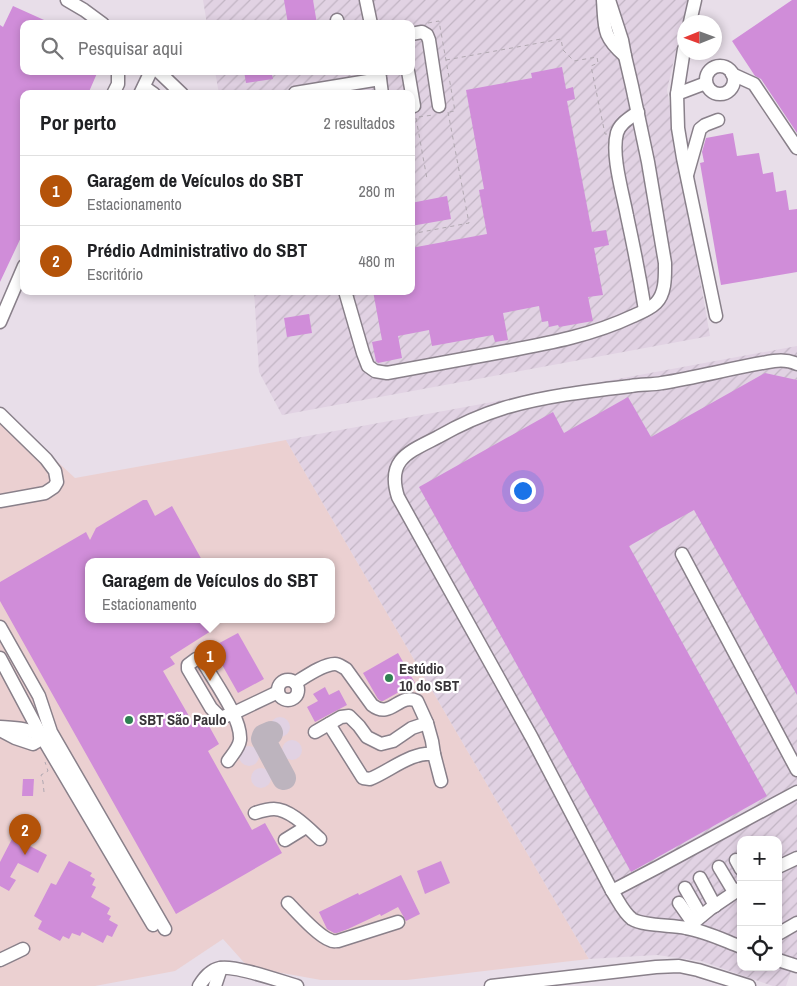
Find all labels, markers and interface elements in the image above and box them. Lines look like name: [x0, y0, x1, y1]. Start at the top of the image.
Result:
north arrow: [677, 15, 722, 60]
search box: [20, 20, 415, 75]
icon: search: [38, 34, 66, 62]
text: Pesquisar aqui: [78, 35, 183, 61]
text: Por perto: [40, 108, 117, 137]
text: 2 resultados: [324, 112, 395, 134]
text: Garagem de Veículos do SBT: [87, 167, 303, 193]
text: 1: [52, 180, 60, 202]
text: 280 m: [359, 180, 395, 202]
text: Estacionamento: [87, 193, 182, 215]
text: Prédio Administrativo do SBT: [87, 237, 307, 263]
text: 2: [52, 250, 60, 272]
text: 480 m: [359, 250, 395, 272]
text: Escritório: [87, 263, 143, 285]
your location: [510, 478, 536, 504]
popup: [85, 558, 335, 623]
text: Garagem de Veículos do SBT: [102, 567, 318, 593]
text: Estacionamento: [102, 593, 197, 615]
pin: 1: [194, 640, 226, 681]
place label: Estúdio 10 do SBT: [399, 658, 460, 696]
marker: Estúdio 10 do SBT: [383, 672, 395, 684]
place label: SBT São Paulo: [139, 709, 227, 730]
marker: SBT São Paulo: [123, 714, 135, 726]
pin: 2: [9, 814, 41, 855]
map controls: [737, 836, 782, 971]
button: +: [737, 836, 782, 881]
button: −: [737, 881, 782, 926]
button: locate: [737, 926, 782, 971]

